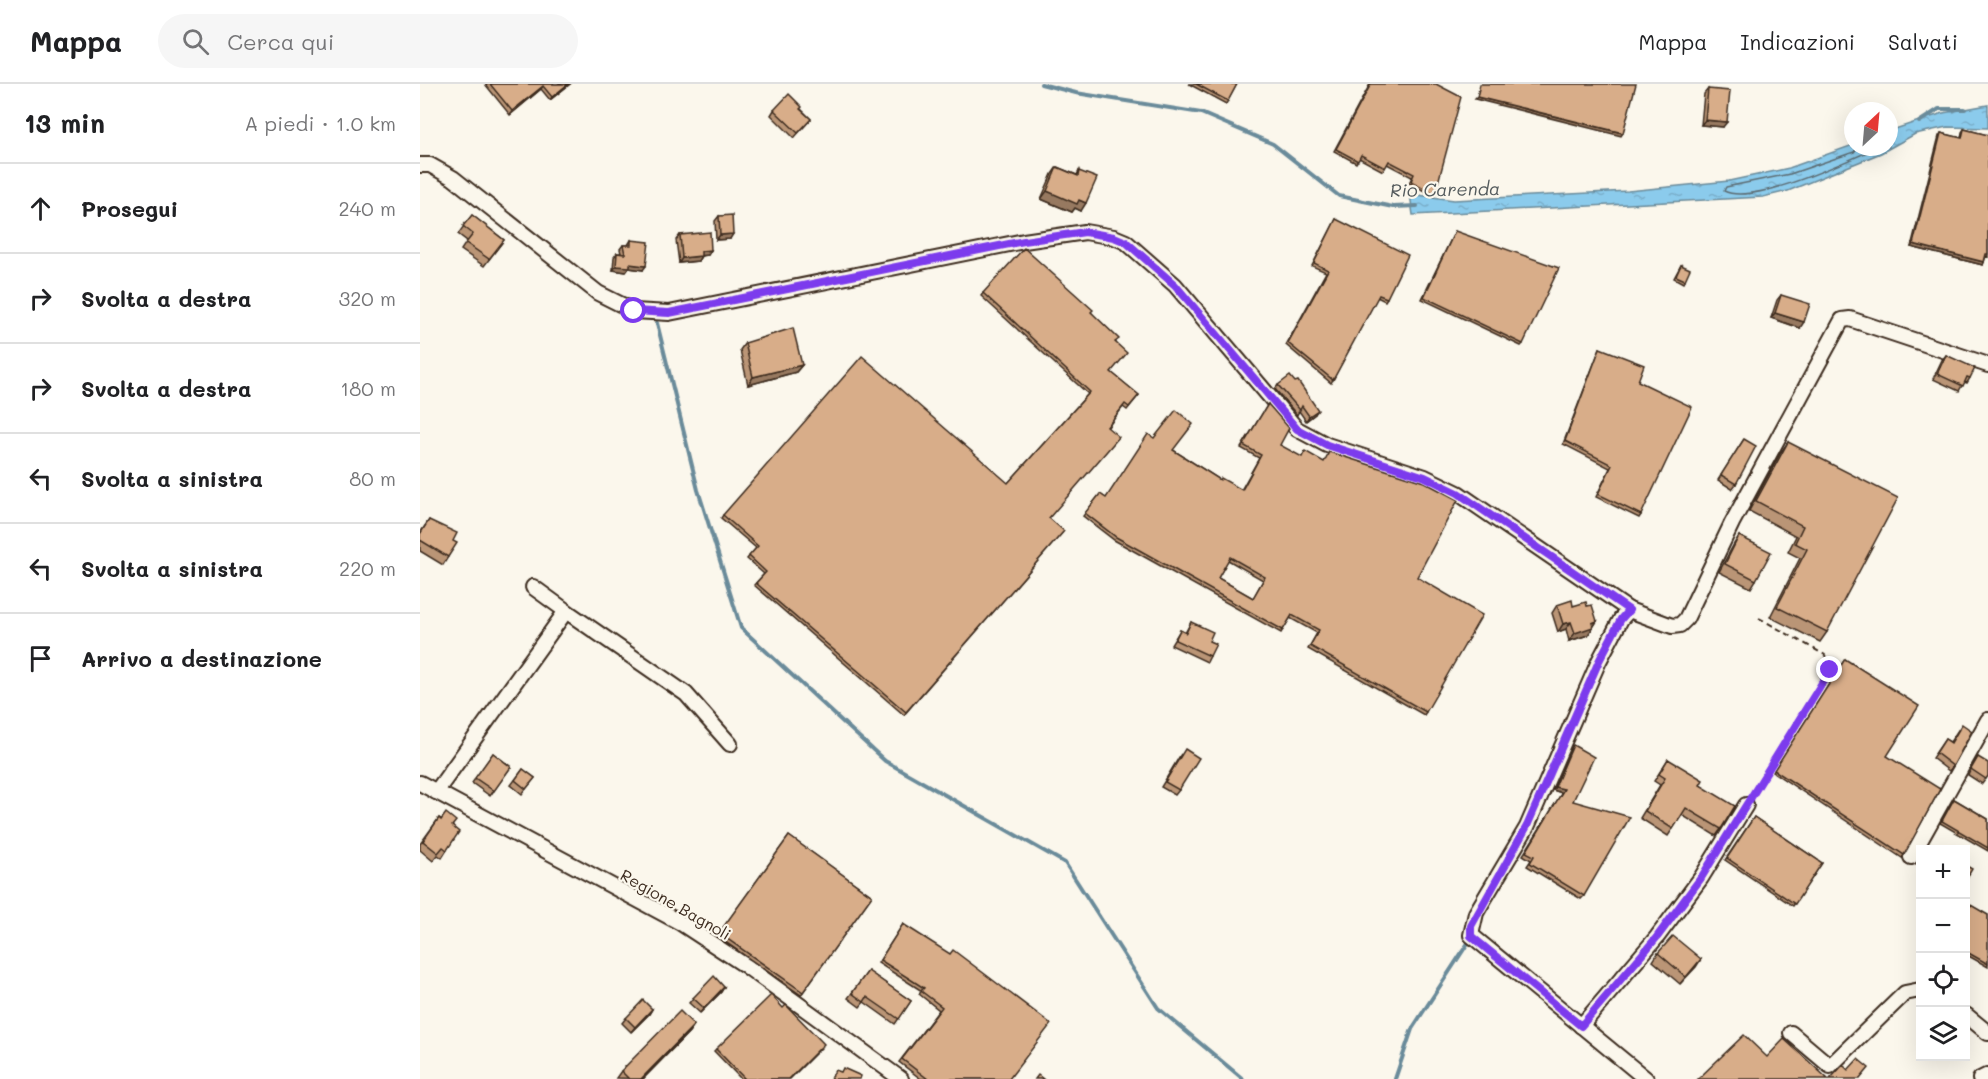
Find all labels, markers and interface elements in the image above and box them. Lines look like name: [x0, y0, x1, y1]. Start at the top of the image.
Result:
search box: [158, 14, 578, 68]
text: Mappa: [30, 23, 122, 59]
icon: search: [179, 25, 212, 58]
text: Cerca qui: [227, 27, 334, 56]
text: Mappa: [1639, 28, 1707, 55]
text: Indicazioni: [1740, 28, 1855, 55]
text: Salvati: [1888, 28, 1958, 55]
north arrow: [1844, 102, 1898, 156]
text: 13 min: [24, 106, 105, 140]
text: A piedi · 1.0 km: [244, 110, 396, 136]
water label: Rio Carenda: [1390, 176, 1500, 202]
icon: ahead: [24, 192, 57, 225]
text: Prosegui: [81, 194, 178, 223]
text: 240 m: [338, 195, 396, 221]
icon: right: [24, 282, 57, 315]
text: Svolta a destra: [81, 284, 251, 313]
text: 320 m: [338, 285, 396, 311]
route start: [620, 297, 646, 323]
icon: right: [24, 372, 57, 405]
text: Svolta a destra: [81, 374, 251, 403]
text: 180 m: [340, 375, 396, 401]
icon: left: [24, 462, 57, 495]
text: Svolta a sinistra: [81, 464, 263, 493]
text: 80 m: [349, 465, 396, 491]
icon: left: [24, 552, 57, 585]
text: Svolta a sinistra: [81, 554, 263, 583]
text: 220 m: [339, 555, 396, 581]
icon: arrive: [24, 642, 57, 675]
text: Arrivo a destinazione: [81, 644, 322, 673]
route end: [1816, 656, 1842, 682]
map controls: [1916, 845, 1970, 1061]
button: +: [1916, 845, 1970, 899]
street label: Regione Bagnoli: [617, 864, 735, 944]
button: −: [1916, 899, 1970, 953]
button: locate: [1916, 953, 1970, 1007]
button: layers: [1916, 1007, 1970, 1061]

